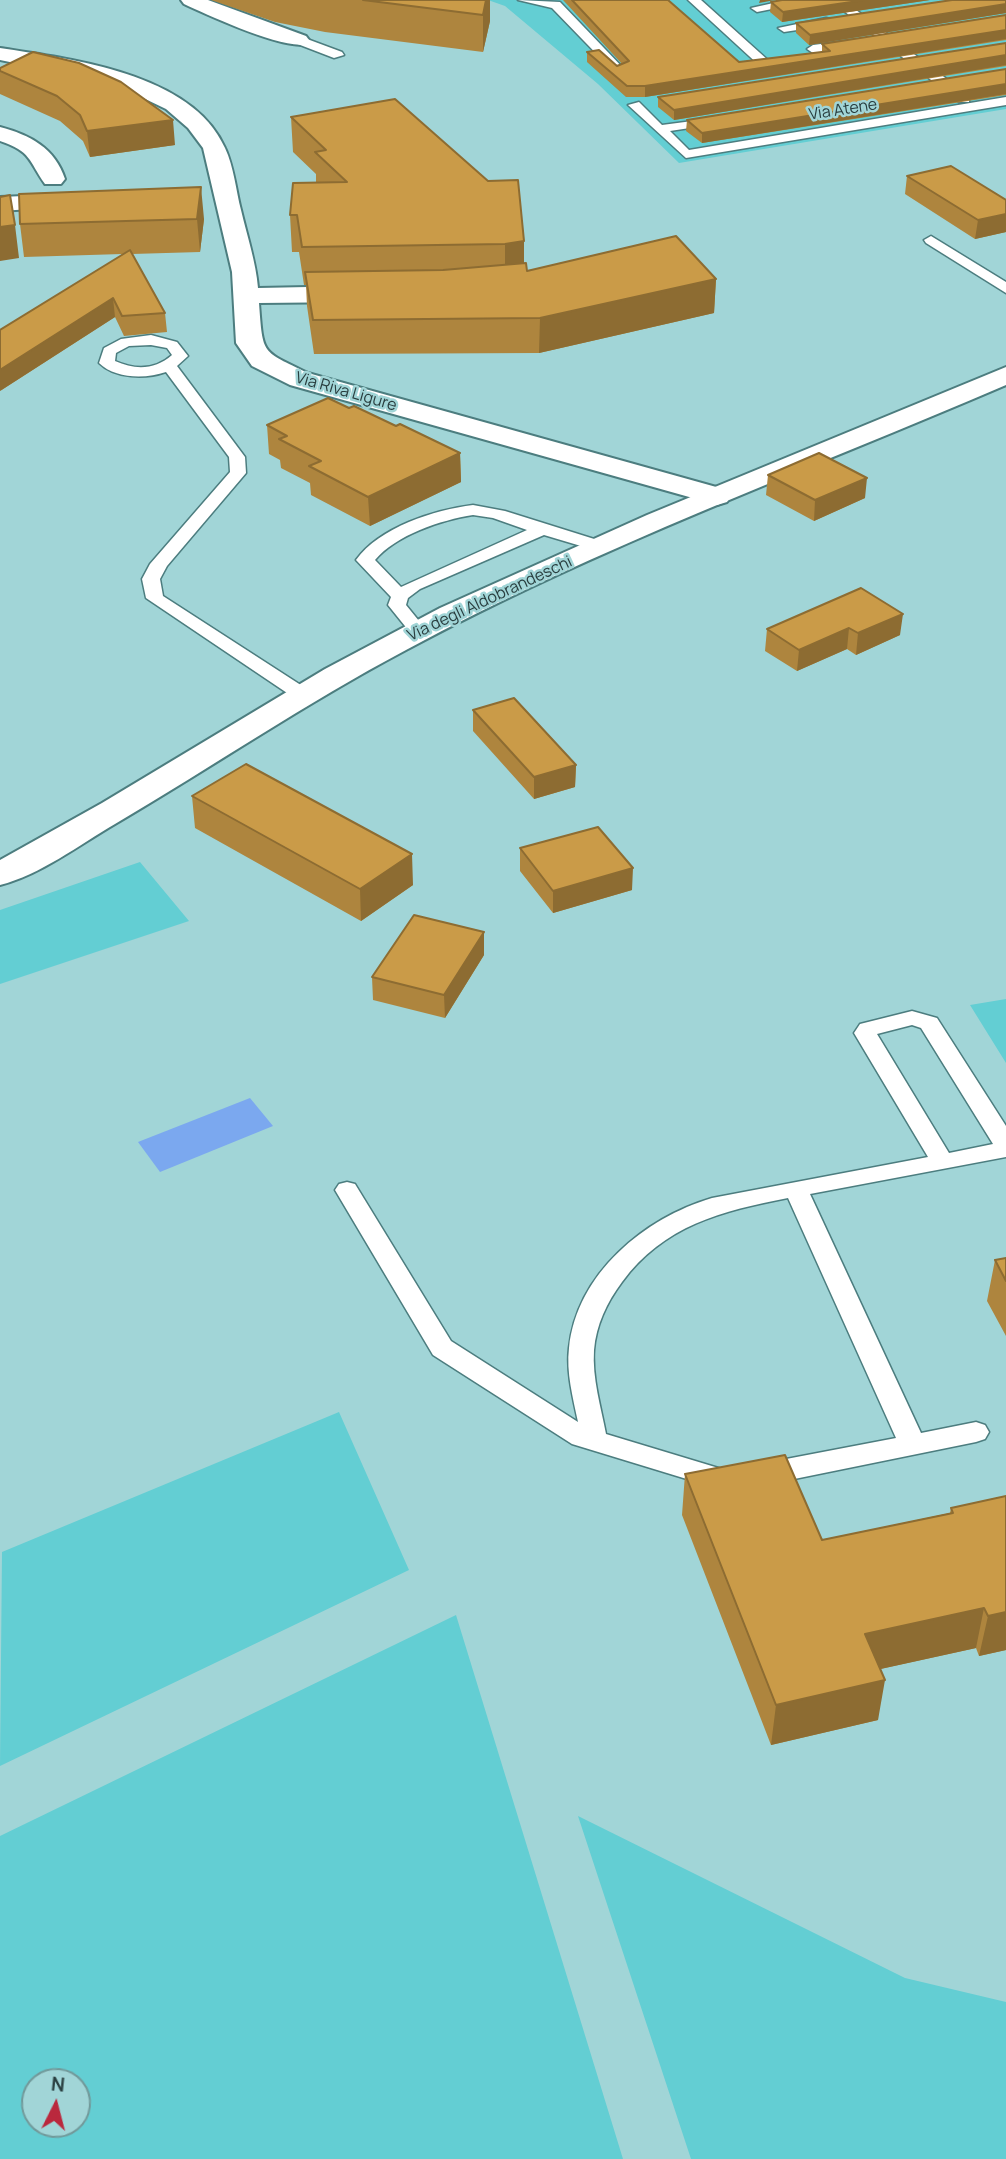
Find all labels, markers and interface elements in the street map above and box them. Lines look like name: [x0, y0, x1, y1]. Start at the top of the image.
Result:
street label: Via Atene: [807, 95, 879, 125]
street label: Via Riva Ligure: [293, 368, 399, 416]
street label: Via degli Aldobrandeschi: [405, 552, 575, 646]
north arrow: [21, 2068, 91, 2138]
text: N: [50, 2070, 66, 2098]

